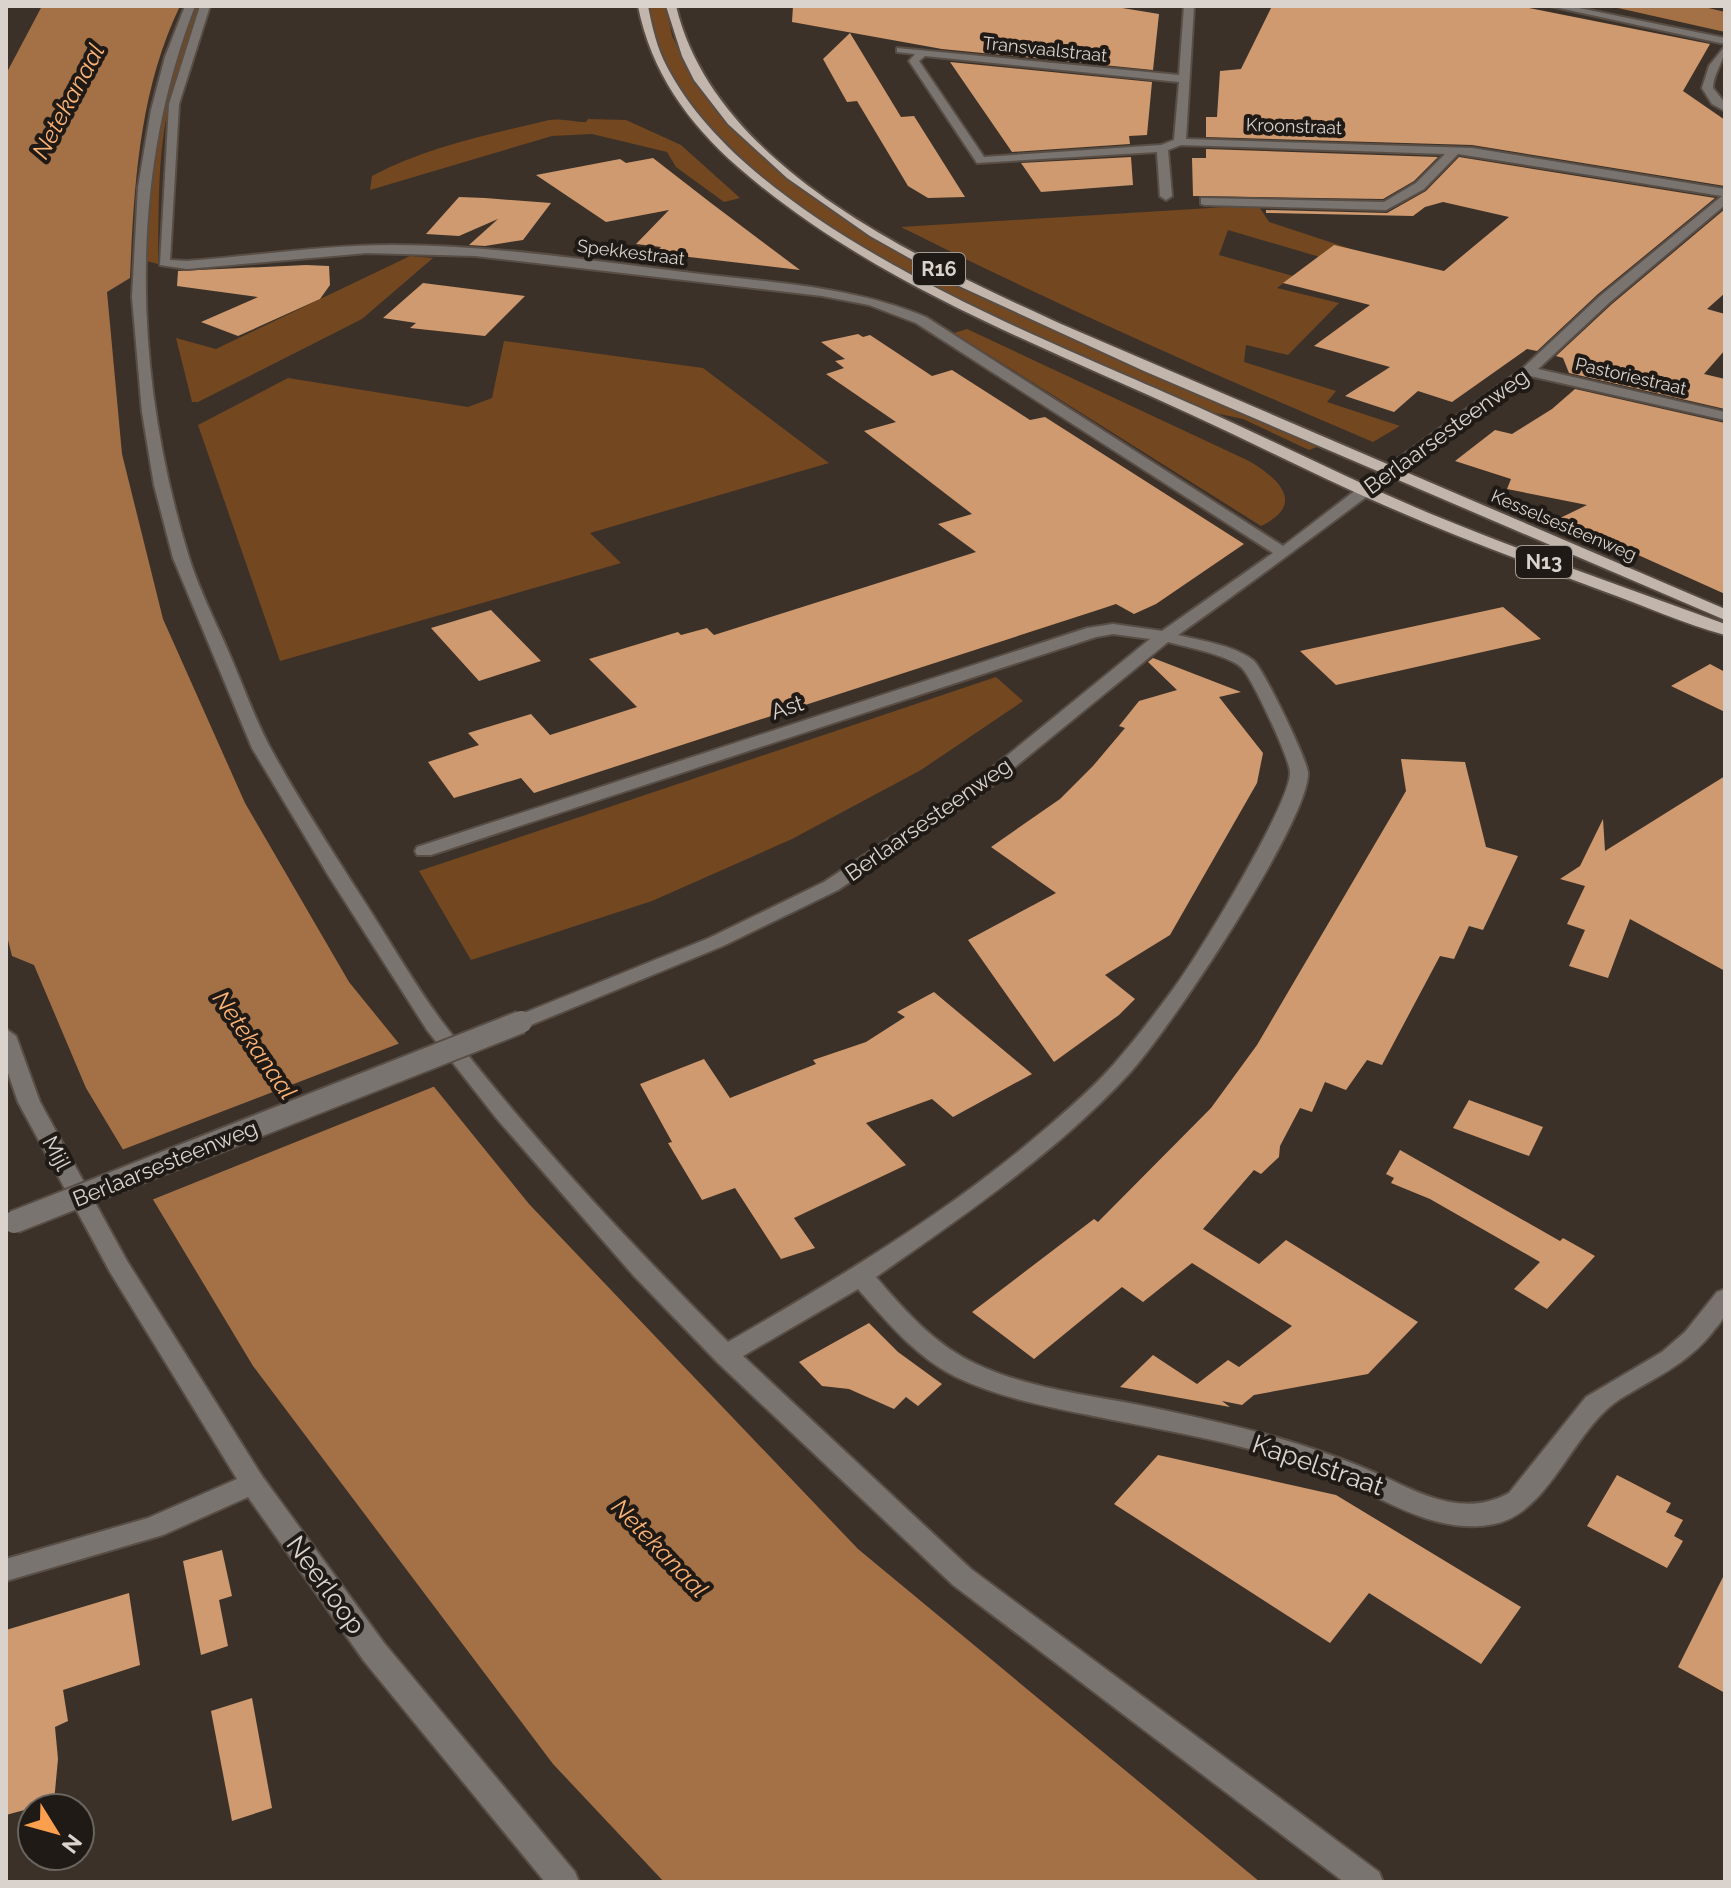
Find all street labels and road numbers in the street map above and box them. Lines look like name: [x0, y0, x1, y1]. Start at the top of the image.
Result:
street label: Transvaalstraat: [982, 32, 1108, 66]
street label: Kroonstraat: [1246, 114, 1342, 138]
street label: Spekkestraat: [576, 235, 686, 269]
road number: R16: [913, 253, 965, 285]
street label: Pastoriestraat: [1573, 353, 1689, 399]
street label: Berlaarsesteenweg: [1359, 363, 1533, 499]
street label: Kesselsesteenweg: [1488, 485, 1640, 565]
road number: N13: [1516, 546, 1572, 578]
street label: Ast: [767, 689, 807, 724]
street label: Berlaarsesteenweg: [840, 752, 1016, 886]
street label: Berlaarsesteenweg: [69, 1114, 261, 1212]
street label: Mijl: [37, 1131, 77, 1175]
street label: Kapelstraat: [1249, 1429, 1388, 1502]
street label: Neerloop: [280, 1530, 372, 1640]

